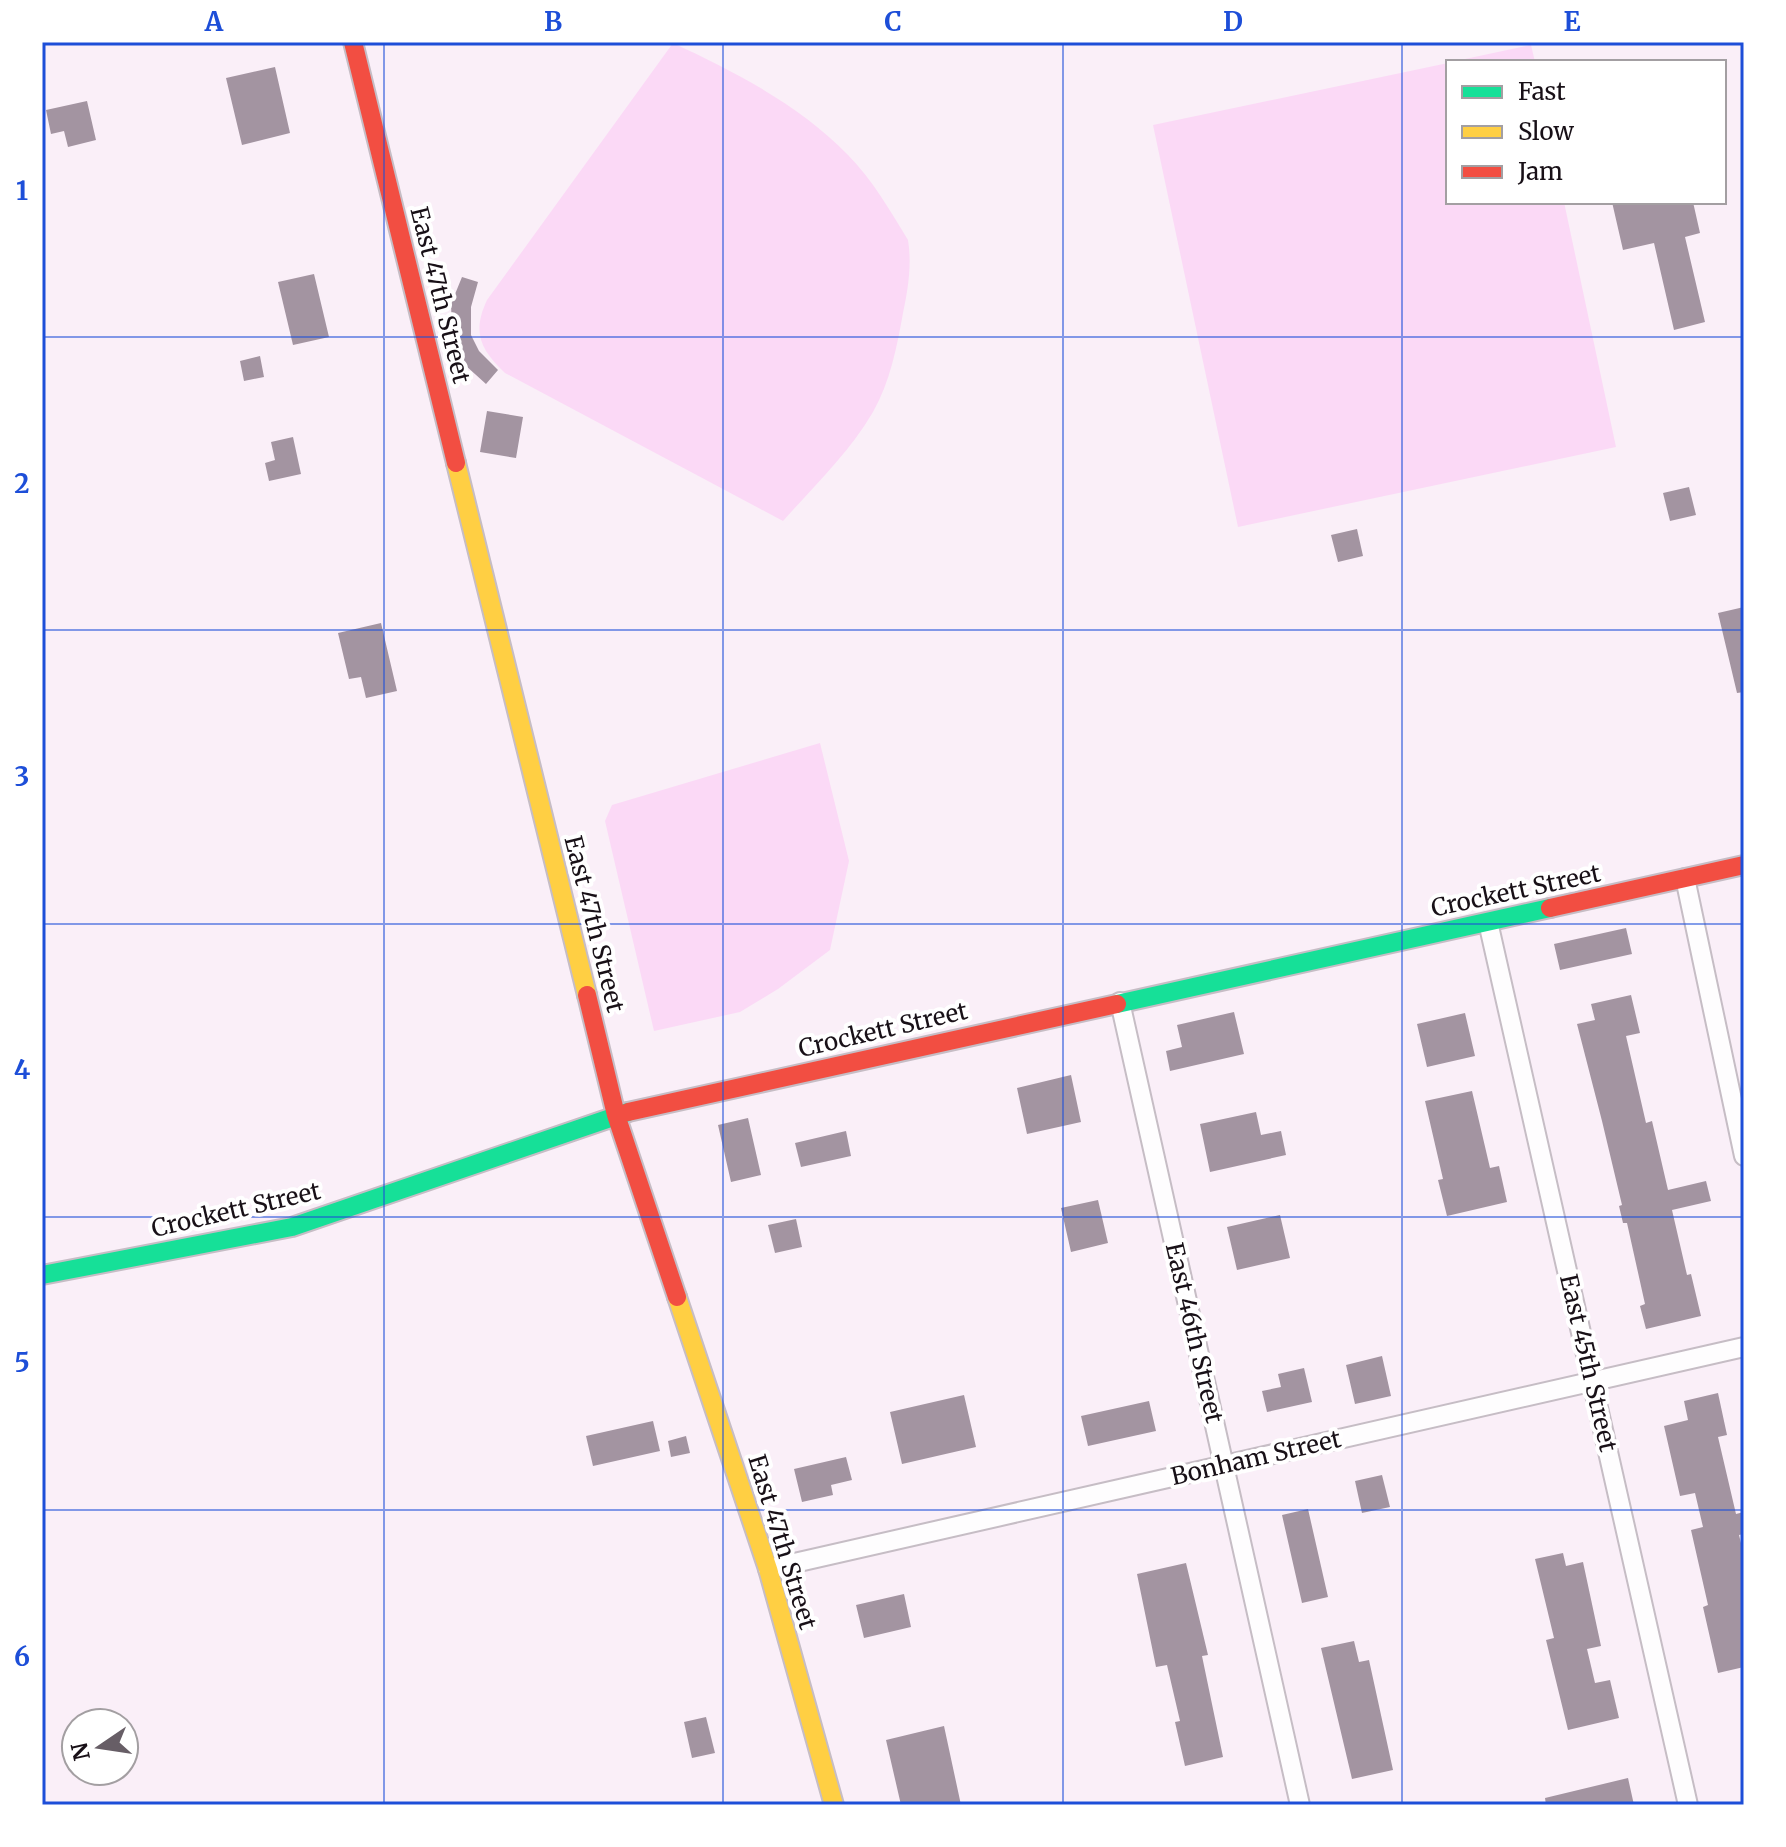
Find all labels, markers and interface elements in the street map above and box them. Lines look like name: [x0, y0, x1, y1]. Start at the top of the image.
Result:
text: A: [204, 5, 224, 38]
text: B: [544, 5, 562, 38]
text: C: [884, 5, 902, 38]
text: D: [1223, 5, 1243, 38]
text: E: [1564, 5, 1581, 38]
legend: [1446, 60, 1726, 204]
text: Fast: [1518, 76, 1566, 107]
text: Slow: [1518, 116, 1574, 147]
text: Jam: [1517, 156, 1563, 187]
text: 1: [16, 174, 28, 207]
street label: East 47th Street: [404, 203, 478, 387]
text: 2: [14, 467, 30, 500]
text: 3: [15, 760, 29, 793]
street label: East 47th Street: [558, 832, 632, 1016]
street label: Crockett Street: [1428, 857, 1604, 924]
street label: Crockett Street: [795, 995, 971, 1064]
text: 4: [14, 1053, 31, 1086]
street label: Crockett Street: [148, 1175, 324, 1244]
street label: East 46th Street: [1159, 1240, 1230, 1427]
street label: East 45th Street: [1553, 1271, 1624, 1455]
text: 5: [14, 1346, 30, 1379]
street label: Bonham Street: [1168, 1423, 1344, 1492]
street label: East 47th Street: [741, 1451, 824, 1634]
text: 6: [14, 1640, 30, 1673]
north arrow: [60, 1707, 140, 1787]
text: N: [65, 1739, 96, 1763]

